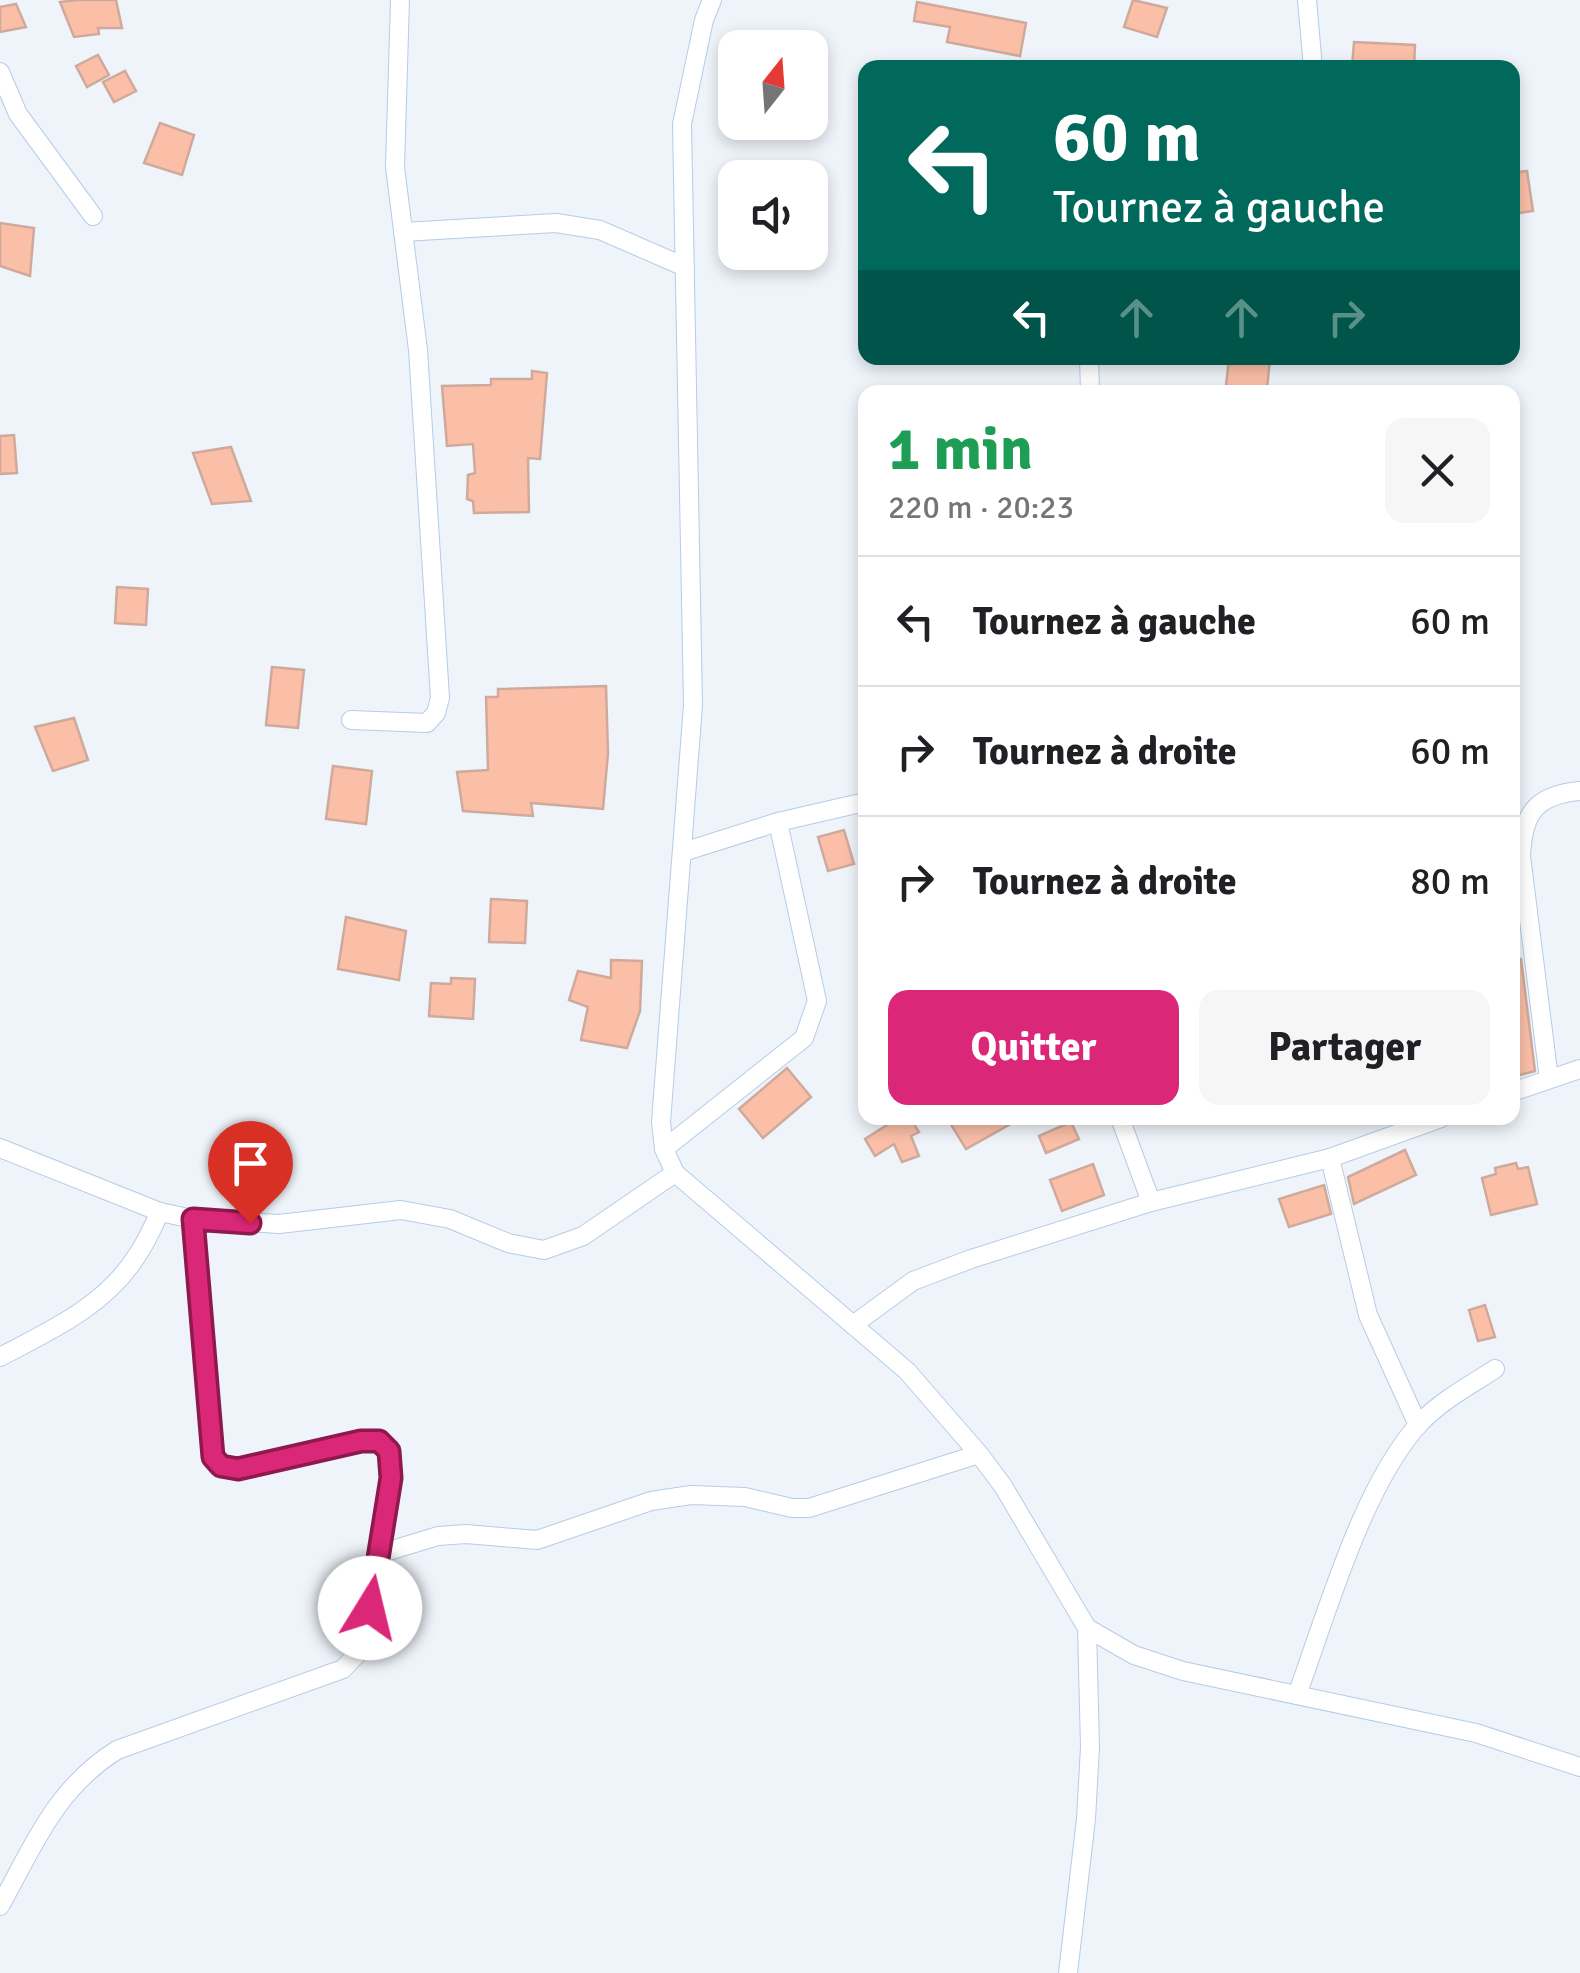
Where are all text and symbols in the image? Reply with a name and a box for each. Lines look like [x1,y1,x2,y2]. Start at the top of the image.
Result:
north arrow [718,30,828,140]
map controls [718,30,828,270]
text: 60 m [1053,94,1201,180]
icon: left [888,100,1018,230]
button: sound [718,160,828,270]
text: Tournez à gauche [1053,180,1385,235]
icon: left [1004,290,1059,345]
icon: ahead [1109,290,1164,345]
icon: ahead [1214,290,1269,345]
icon: right [1319,290,1374,345]
text: 1 min [888,413,1033,487]
button: close [1385,418,1490,523]
text: 220 m · 20:23 [888,488,1074,527]
icon: left [888,594,943,649]
text: Tournez à gauche [973,598,1256,645]
text: 60 m [1410,598,1490,645]
icon: right [888,724,943,779]
text: Tournez à droite [973,728,1237,775]
text: 60 m [1410,728,1490,775]
icon: right [888,854,943,909]
text: Tournez à droite [973,858,1237,905]
text: 80 m [1410,858,1490,905]
button: Quitter [888,990,1179,1105]
button: Partager [1199,990,1490,1105]
pin [208,1121,293,1224]
icon: arrive [223,1136,278,1191]
position arrow [318,1556,422,1660]

